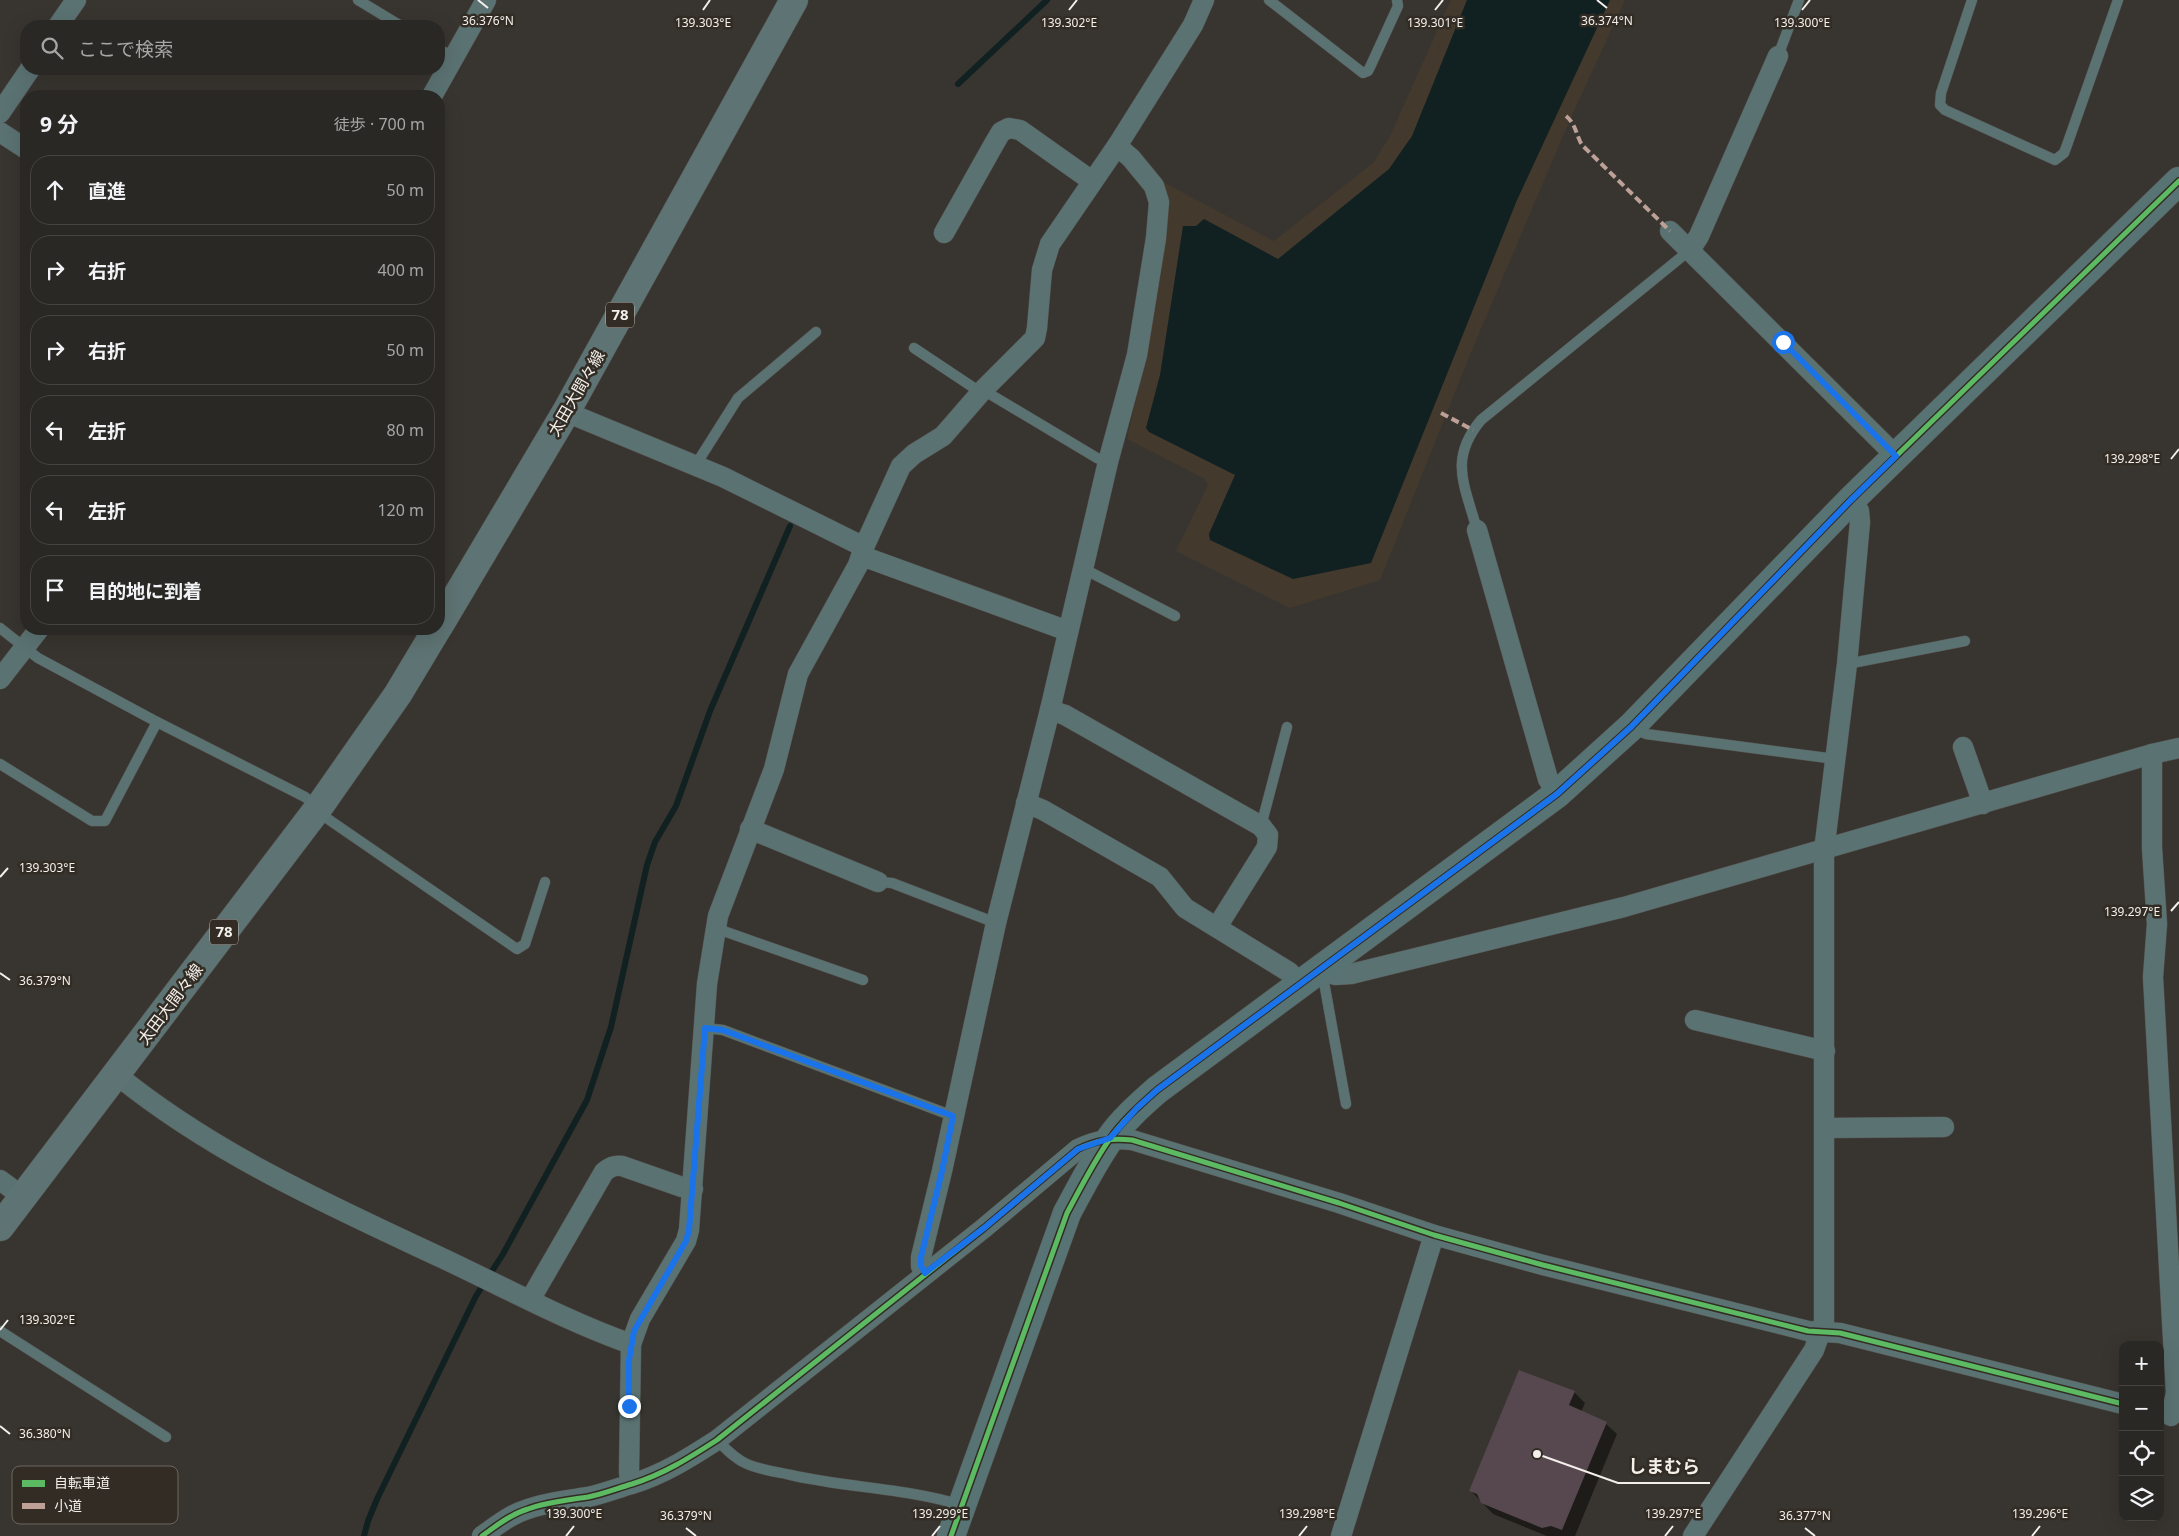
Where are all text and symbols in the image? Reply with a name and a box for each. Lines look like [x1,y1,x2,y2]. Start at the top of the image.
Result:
text: 36.376°N [462,12,514,29]
text: 36.374°N [1581,12,1633,29]
text: 139.303°E [675,14,731,31]
text: 139.302°E [1041,14,1097,31]
text: 139.301°E [1407,14,1463,31]
text: 139.300°E [1774,14,1830,31]
search box [20,20,445,75]
icon: search [38,34,66,62]
text: ここで検索 [78,36,173,62]
text: 9 分 [40,110,78,138]
text: 徒歩 · 700 m [334,113,425,135]
icon: ahead [41,176,69,204]
text: 直進 [88,178,126,204]
text: 50 m [387,179,424,201]
icon: right [41,256,69,284]
text: 右折 [88,258,126,284]
text: 400 m [377,259,424,281]
road number: 78 [606,302,634,328]
route start [1772,331,1795,354]
icon: right [41,336,69,364]
text: 右折 [88,338,126,364]
text: 50 m [387,339,424,361]
street label: 太田大間々線 [542,346,610,440]
icon: left [41,416,69,444]
text: 左折 [88,418,126,444]
text: 80 m [387,419,424,441]
text: 139.298°E [2104,450,2160,467]
icon: left [41,496,69,524]
text: 左折 [88,498,126,524]
text: 120 m [377,499,424,521]
icon: arrive [41,576,69,604]
text: 目的地に到着 [88,578,202,604]
text: 139.303°E [19,859,75,876]
text: 139.297°E [2104,903,2160,920]
road number: 78 [210,920,238,944]
street label: 太田大間々線 [132,959,208,1049]
text: 36.379°N [19,972,71,989]
text: 139.302°E [19,1311,75,1328]
map controls [2119,1341,2164,1521]
button: + [2119,1341,2164,1386]
button: − [2119,1386,2164,1431]
route end [618,1395,641,1418]
text: 36.380°N [19,1425,71,1442]
button: locate [2119,1431,2164,1476]
callout: しまむら [1618,1450,1710,1483]
text: しまむら [1628,1454,1700,1478]
legend [12,1466,178,1524]
text: 自転車道 [54,1473,110,1492]
button: layers [2119,1476,2164,1521]
text: 小道 [54,1496,82,1515]
text: 139.300°E [546,1505,602,1522]
text: 139.299°E [912,1505,968,1522]
text: 139.298°E [1279,1505,1335,1522]
text: 139.297°E [1645,1505,1701,1522]
text: 139.296°E [2012,1505,2068,1522]
text: 36.379°N [660,1507,712,1524]
text: 36.377°N [1779,1507,1831,1524]

